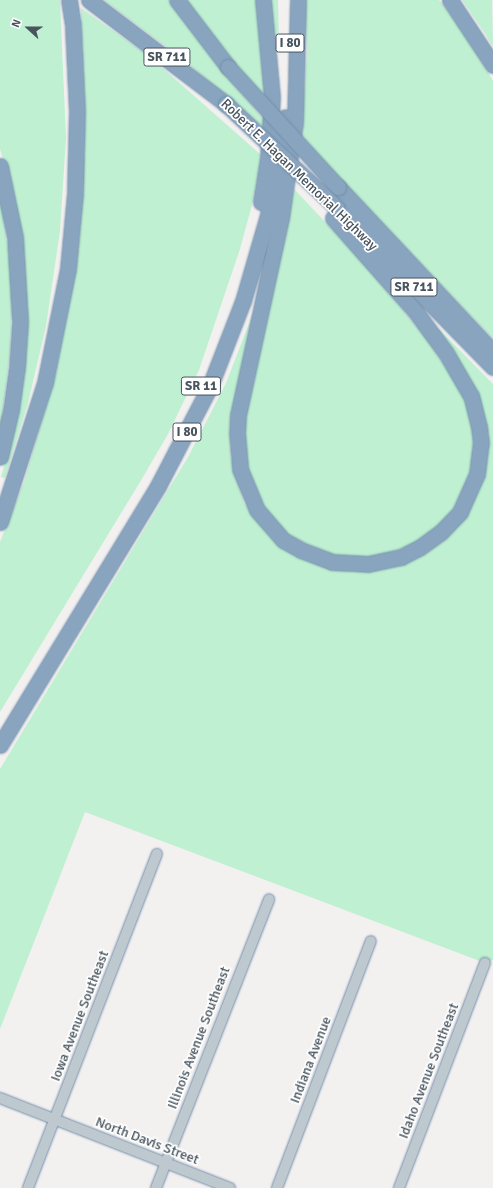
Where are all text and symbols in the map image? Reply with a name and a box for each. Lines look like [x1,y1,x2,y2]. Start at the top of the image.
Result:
north arrow [8,8,48,48]
text: N [9,18,24,29]
road number: I 80 [275,32,305,54]
road number: SR 711 [143,46,191,68]
street label: Robert E. Hagan Memorial Highway [217,96,381,254]
road number: SR 711 [390,276,438,298]
road number: SR 11 [180,375,222,397]
road number: I 80 [172,421,202,443]
street label: Iowa Avenue Southeast [47,948,113,1084]
street label: Illinois Avenue Southeast [164,964,234,1112]
street label: Idaho Avenue Southeast [395,1001,463,1141]
street label: Indiana Avenue [287,1014,335,1106]
street label: North Davis Street [93,1114,201,1168]

